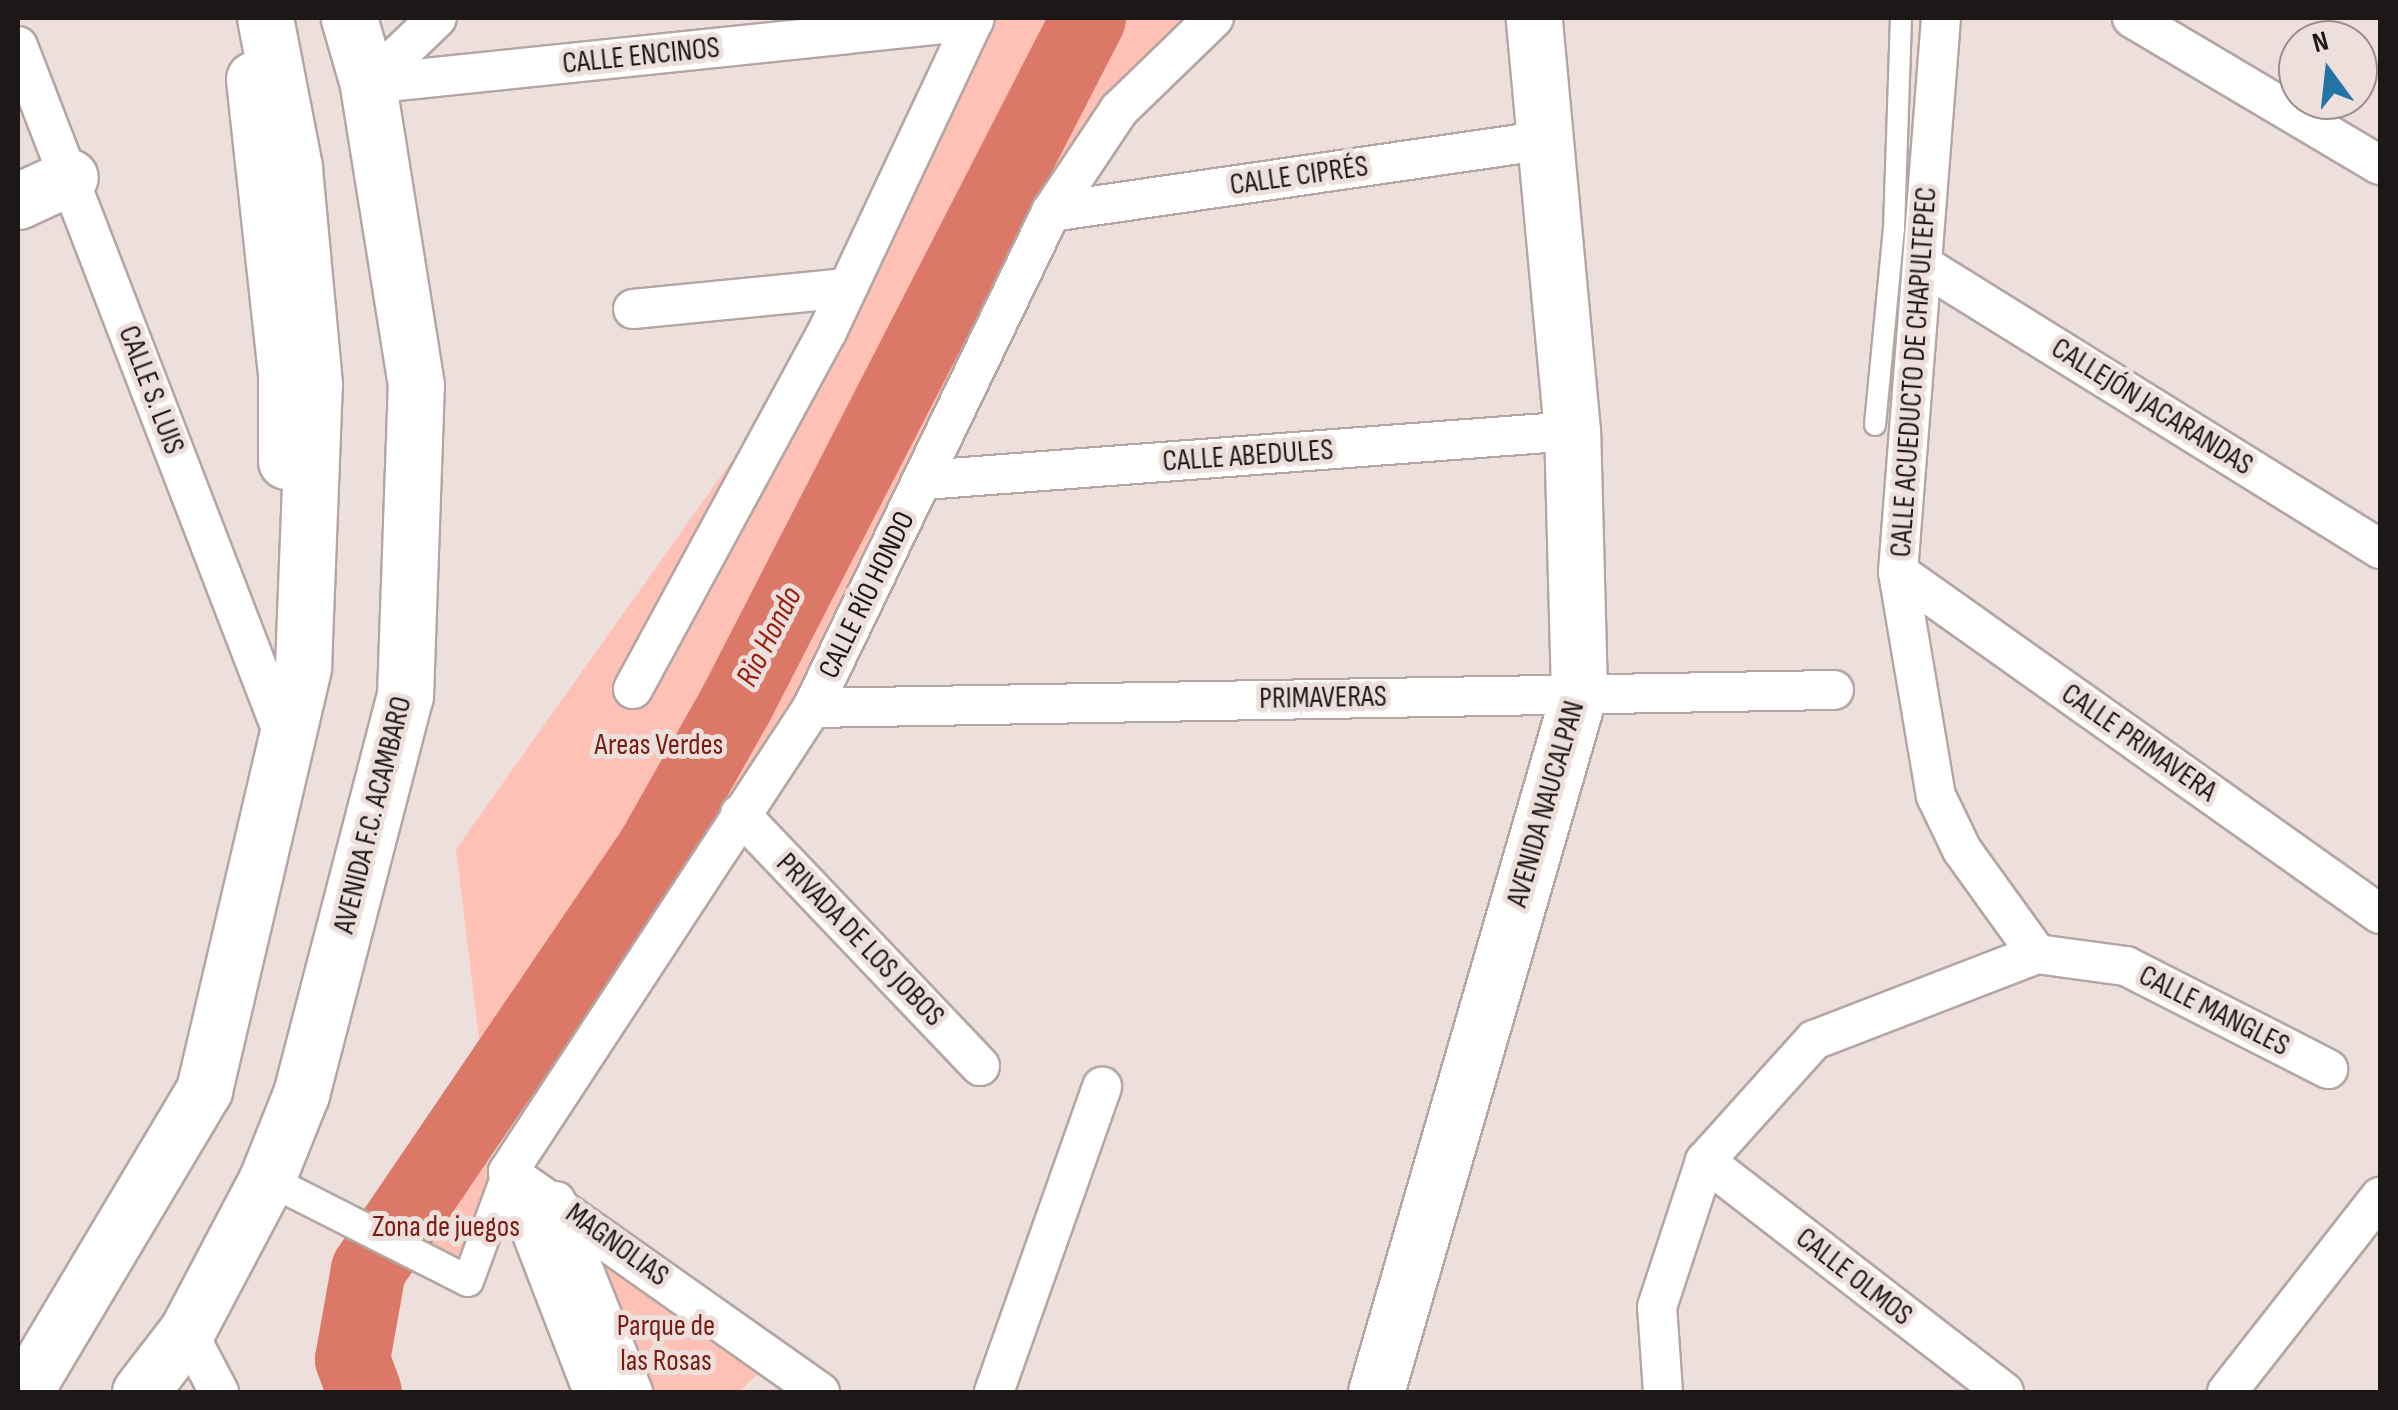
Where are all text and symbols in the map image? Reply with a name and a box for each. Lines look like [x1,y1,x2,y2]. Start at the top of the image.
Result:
north arrow [2278,20,2378,120]
text: N [2309,25,2332,60]
street label: CALLE ENCINOS [561,30,721,82]
street label: CALLE CIPRÉS [1228,148,1370,204]
street label: CALLE ACUEDUCTO DE CHAPULTEPEC [1883,186,1945,558]
street label: CALLE S. LUIS [110,321,192,459]
street label: CALLEJÓN JACARANDAS [2045,331,2259,483]
street label: CALLE ABEDULES [1161,432,1335,480]
street label: CALLE RÍO HONDO [811,506,923,684]
water label: Rio Hondo [729,581,811,693]
street label: CALLE PRIMAVERA [2054,676,2224,810]
street label: PRIMAVERAS [1259,679,1387,717]
street label: AVENIDA F.C. ACAMBARO [326,693,420,937]
street label: AVENIDA NAUCALPAN [1499,697,1593,911]
park label: Areas Verdes [595,727,723,763]
street label: PRIVADA DE LOS JOBOS [768,846,952,1034]
street label: CALLE MANGLES [2133,958,2295,1064]
street label: MAGNOLIAS [559,1196,675,1294]
park label: Zona de juegos [372,1209,520,1245]
street label: CALLE OLMOS [1789,1220,1919,1334]
park label: Parque de las Rosas [617,1308,715,1378]

